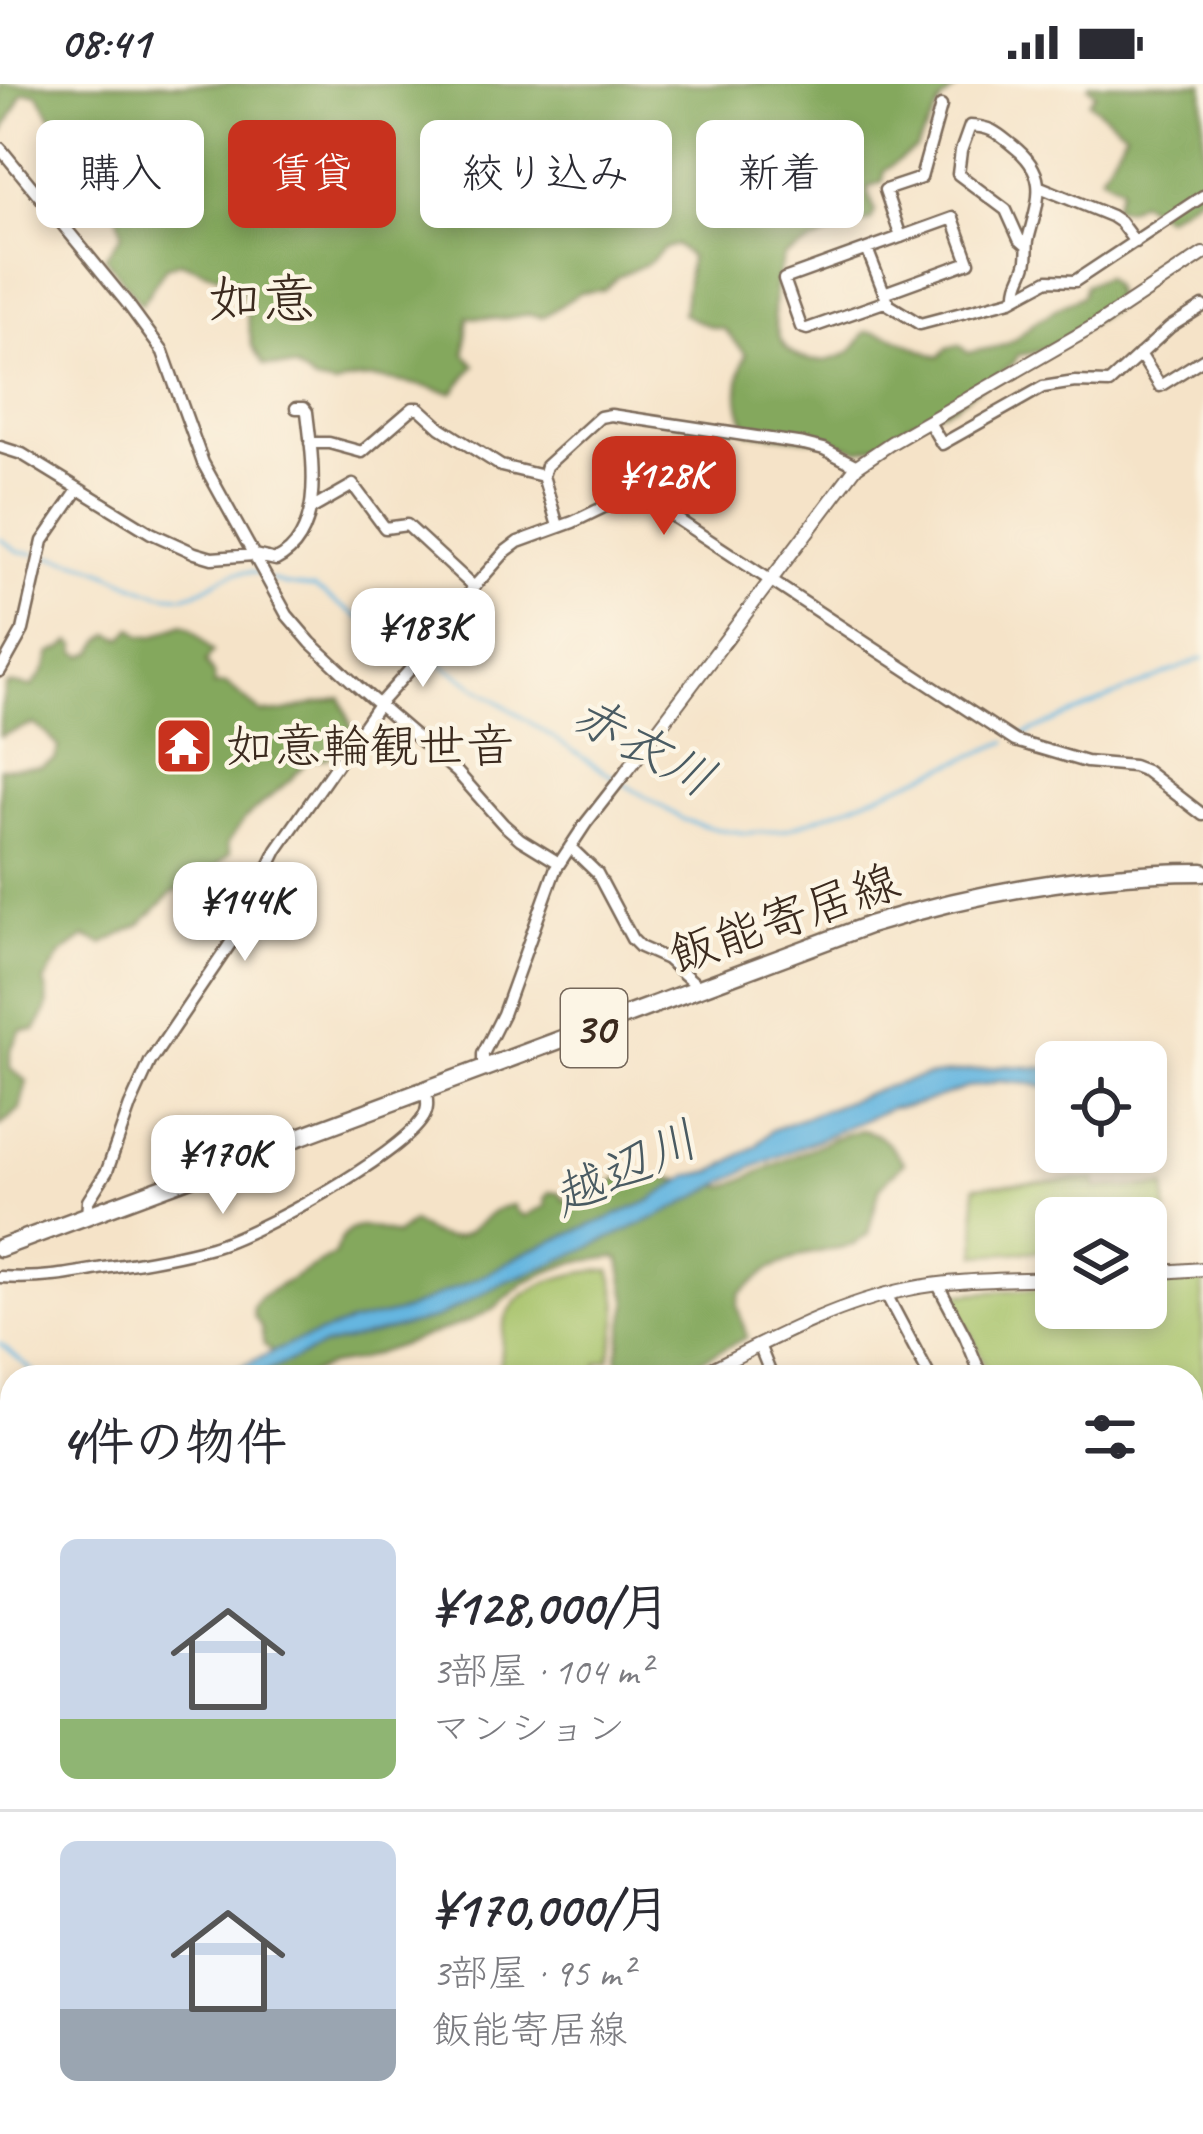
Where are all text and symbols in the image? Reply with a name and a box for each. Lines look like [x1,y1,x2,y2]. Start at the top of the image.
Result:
text: 08:41 [60,14,150,71]
chip: 購入 [36,120,204,228]
chip: 賃貸 [228,120,396,228]
chip: 絞り込み [420,120,672,228]
chip: 新着 [696,120,864,228]
district label: 如意 [208,265,316,333]
pin: ¥128K [580,436,748,538]
text: ¥128K [619,450,709,499]
pin: ¥183K [339,588,507,690]
text: ¥183K [378,602,468,651]
water label: 赤衣川 [562,681,726,811]
temple icon: 如意輪観世音 [153,715,215,777]
place label: 如意輪観世音 [226,716,514,776]
street label: 飯能寄居線 [661,851,907,985]
pin: ¥144K [161,862,329,964]
text: ¥144K [200,876,290,925]
road number: 30 [561,989,627,1067]
map controls [1035,1041,1167,1329]
button: locate [1035,1041,1167,1173]
water label: 越辺川 [541,1107,708,1230]
pin: ¥170K [139,1115,307,1217]
text: ¥170K [178,1129,268,1178]
button: layers [1035,1197,1167,1329]
icon: filters [1077,1404,1143,1470]
text: 4件の物件 [60,1410,287,1474]
text: ¥128,000/月 [432,1575,671,1639]
icon: home [156,1587,300,1731]
text: 3部屋 · 104 m² [432,1647,650,1696]
text: マンション [432,1704,625,1753]
text: ¥170,000/月 [432,1877,670,1941]
icon: home [156,1889,300,2033]
text: 3部屋 · 95 m² [432,1949,633,1998]
text: 飯能寄居線 [432,2006,627,2055]

